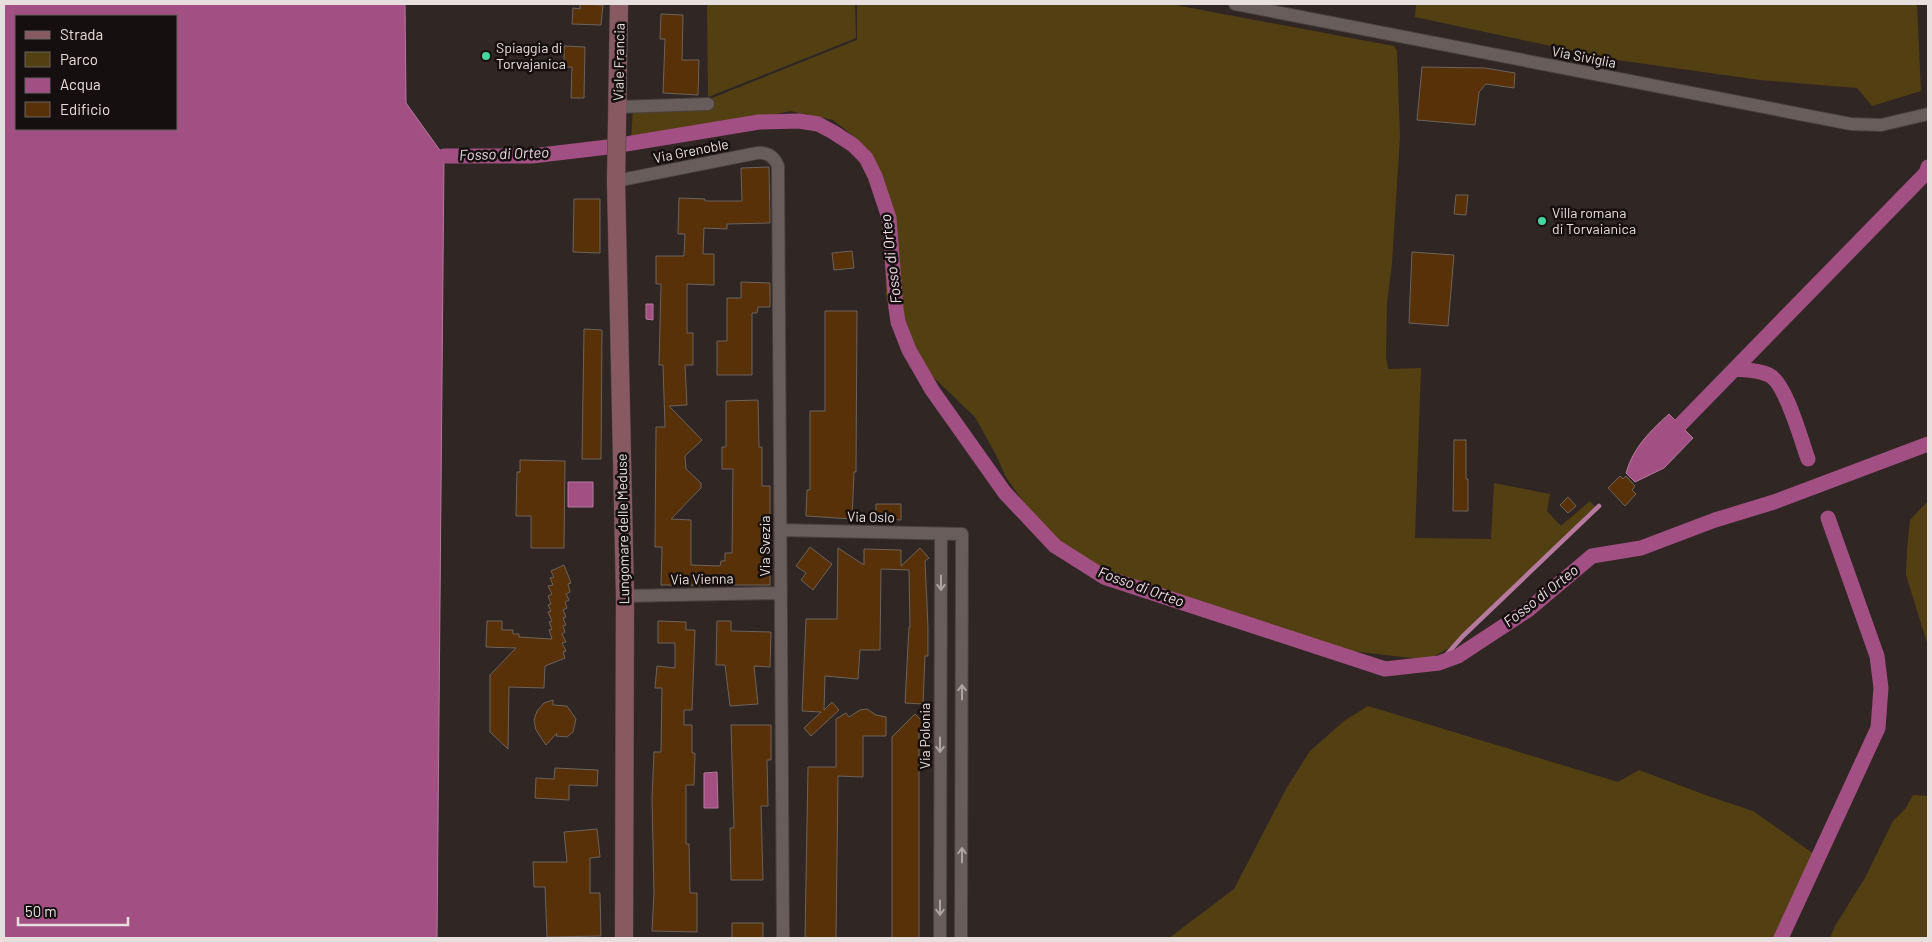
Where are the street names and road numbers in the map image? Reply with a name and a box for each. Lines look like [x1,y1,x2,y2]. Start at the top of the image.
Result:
street label: Viale Francia [609,23,628,101]
street label: Via Siviglia [1550,42,1618,71]
street label: Via Grenoble [652,135,730,166]
street label: Lungomare delle Meduse [613,453,632,605]
street label: Via Oslo [847,508,895,525]
street label: Via Svezia [756,516,773,576]
street label: Via Vienna [670,569,734,588]
street label: Via Polonia [916,703,933,769]

